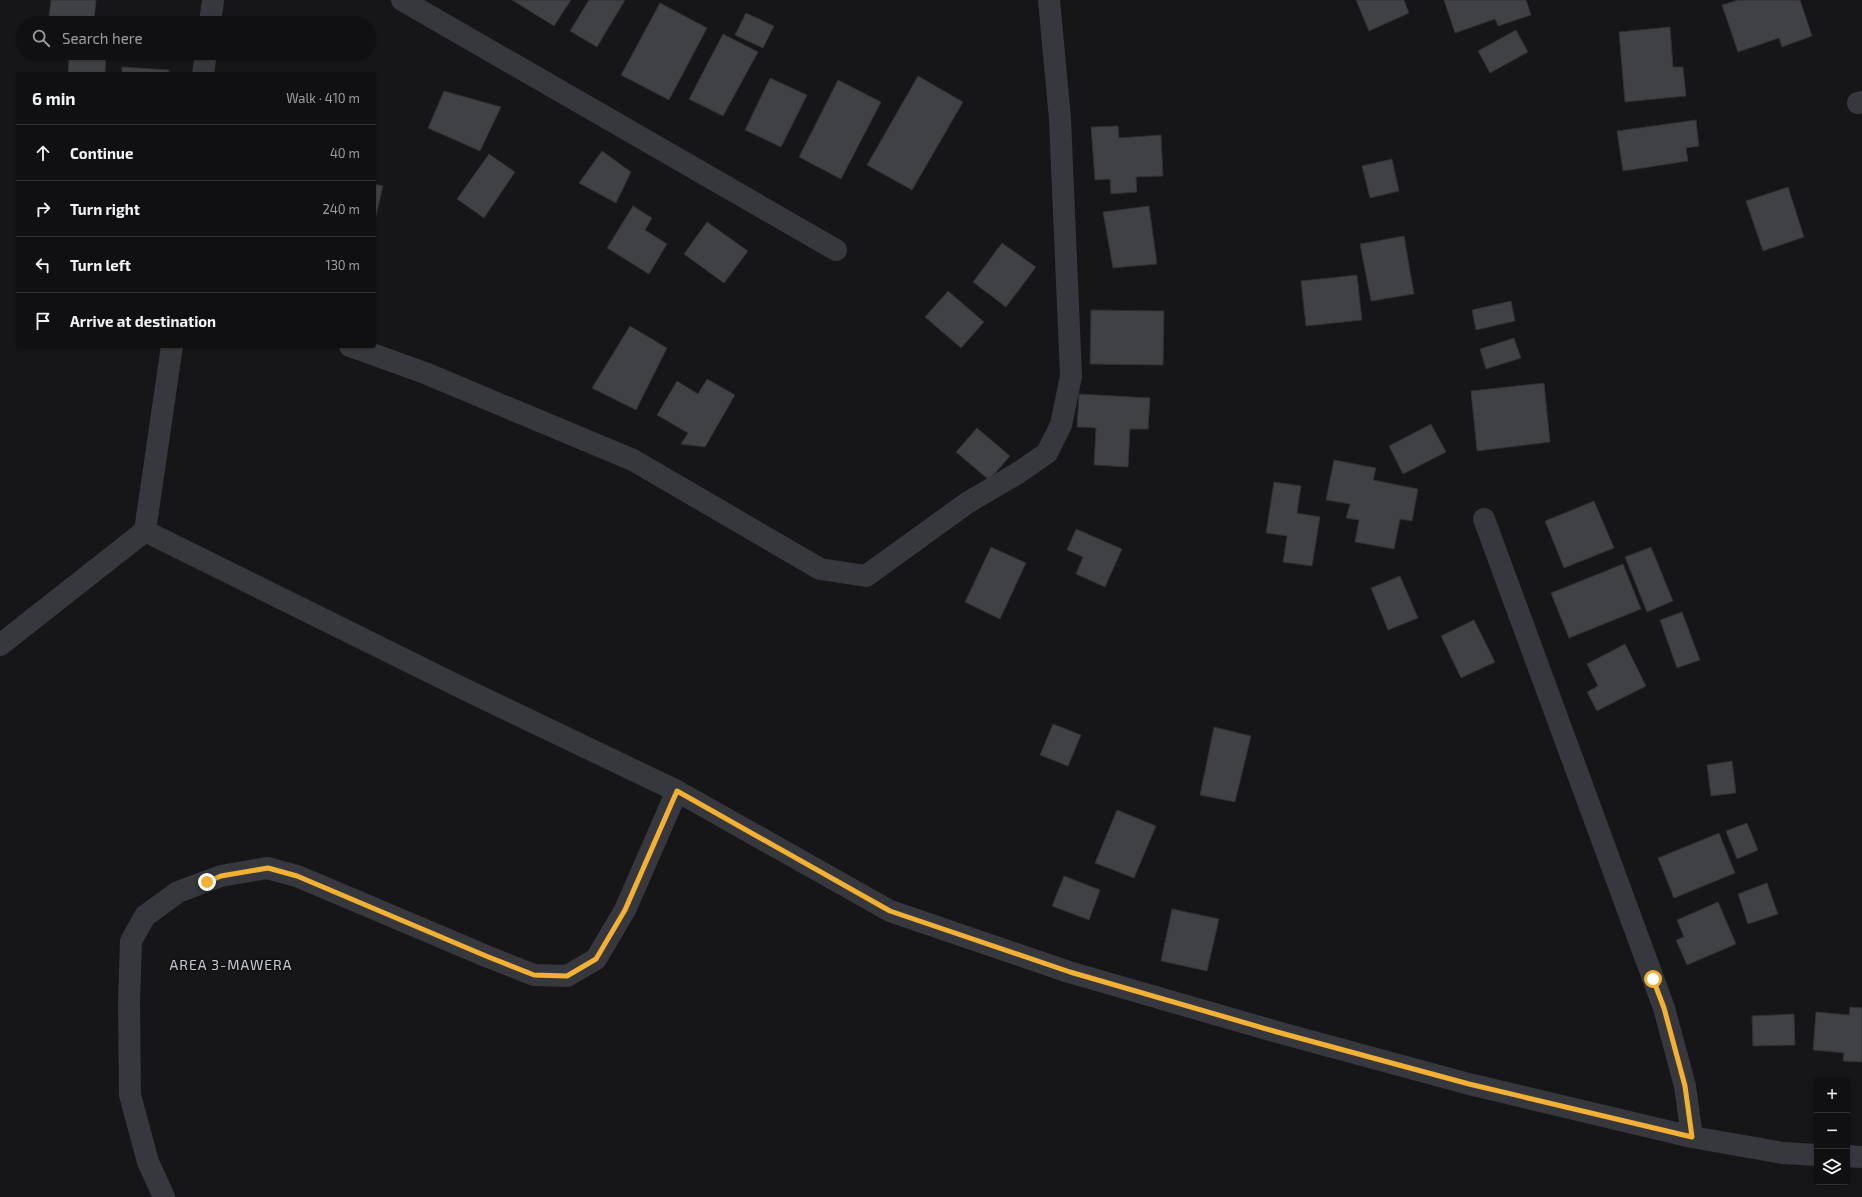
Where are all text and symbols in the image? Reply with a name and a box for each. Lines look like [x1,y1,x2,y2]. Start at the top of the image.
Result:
search box [16,16,376,60]
icon: search [30,27,52,49]
text: Search here [62,29,143,47]
text: 6 min [32,88,76,108]
text: Walk · 410 m [286,90,360,106]
icon: ahead [32,142,54,164]
text: Continue [70,144,133,162]
text: 40 m [330,145,360,161]
icon: right [32,198,54,220]
text: Turn right [70,200,140,218]
text: 240 m [323,201,360,217]
icon: left [32,254,54,276]
text: Turn left [70,256,131,274]
text: 130 m [325,257,360,273]
icon: arrive [32,310,54,332]
text: Arrive at destination [70,312,216,330]
route end [198,873,216,891]
district label: AREA 3-MAWERA [170,956,292,973]
route start [1644,970,1662,988]
map controls [1814,1077,1850,1185]
button: + [1814,1077,1850,1113]
button: − [1814,1113,1850,1149]
button: layers [1814,1149,1850,1185]

